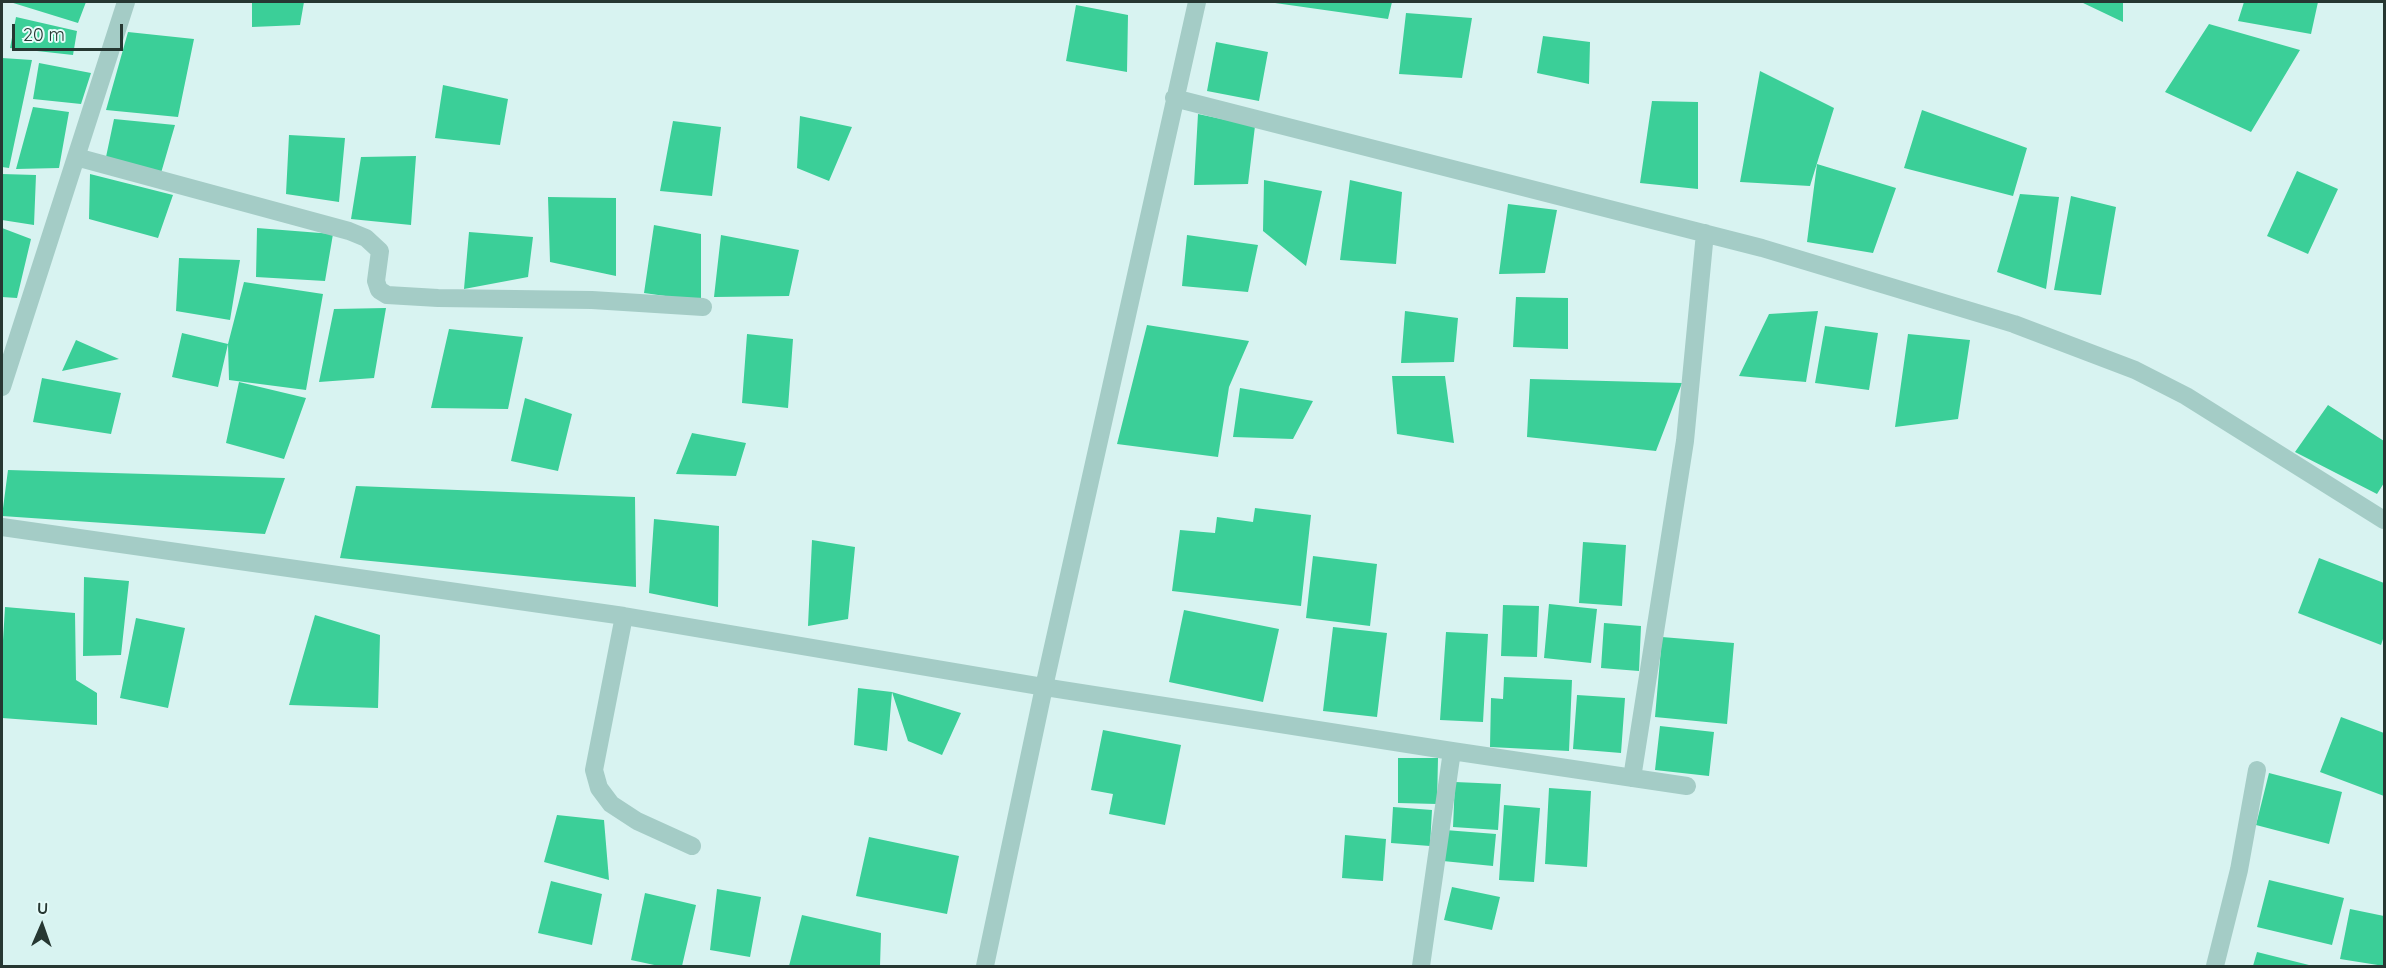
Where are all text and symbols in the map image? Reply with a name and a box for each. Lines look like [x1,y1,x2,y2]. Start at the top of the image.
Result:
scale bar [15,12,126,50]
text: 20 m [23,23,65,46]
north arrow [12,896,72,956]
text: U [37,898,49,918]

